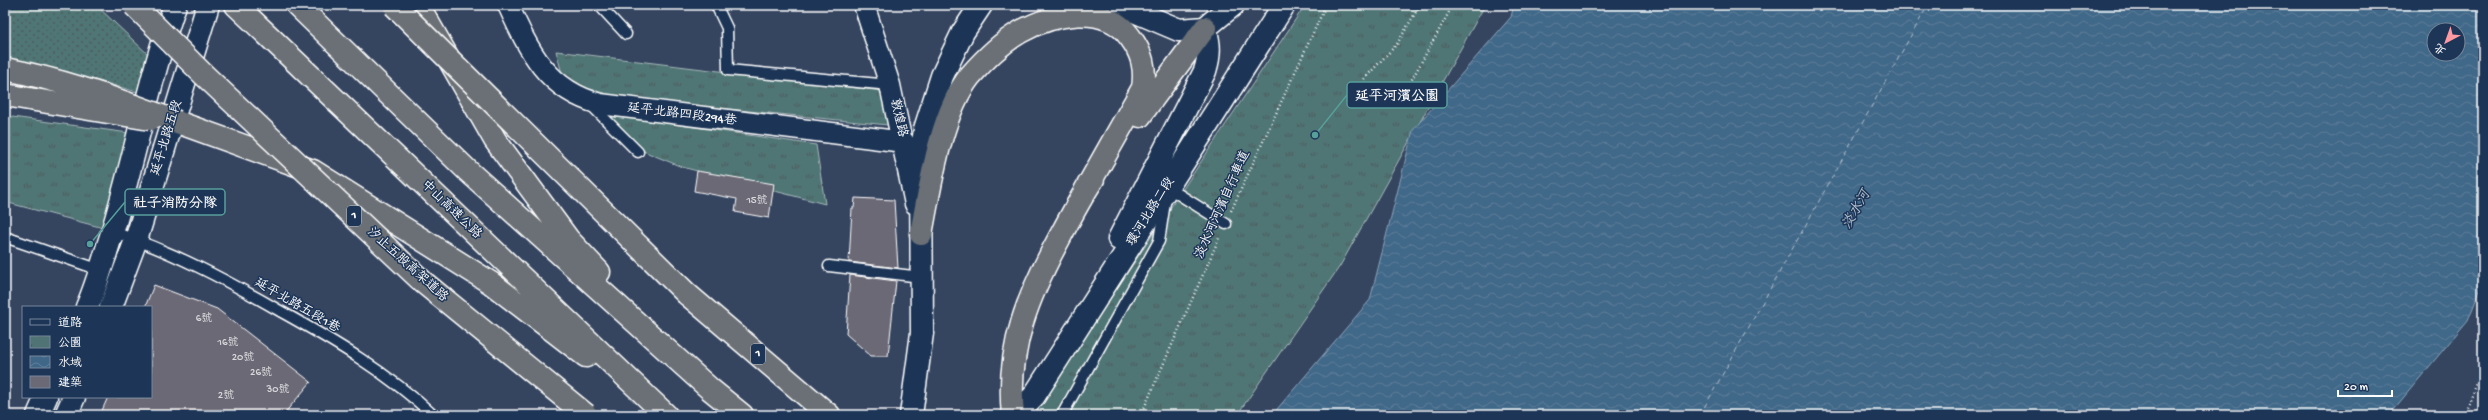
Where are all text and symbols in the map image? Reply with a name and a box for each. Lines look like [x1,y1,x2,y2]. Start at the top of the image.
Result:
north arrow [2426,22,2466,62]
text: 北 [2433,40,2449,56]
callout: 延平河濱公園 [1347,82,1447,108]
text: 延平河濱公園 [1355,88,1439,106]
street label: 敦煌路 [886,97,912,139]
street label: 延平北路五段 [147,98,186,177]
street label: 延平北路四段294巷 [626,100,738,129]
street label: 淡水河河濱自行車道 [1191,148,1254,262]
street label: 環河北路二段 [1123,174,1178,249]
street label: 中山高速公路 [418,177,485,242]
water label: 淡水河 [1838,185,1876,232]
callout: 社子消防分隊 [125,189,225,215]
house number: 15號 [745,194,768,207]
text: 社子消防分隊 [133,195,217,213]
road number: 1 [347,206,361,226]
street label: 汐止五股高架道路 [363,224,451,305]
street label: 延平北路五段1巷 [252,275,343,337]
legend [22,306,152,398]
house number: 6號 [196,312,212,325]
text: 道路 [58,316,82,331]
text: 公園 [58,336,82,351]
house number: 16號 [216,336,239,349]
road number: 1 [751,344,765,364]
house number: 20號 [232,351,254,364]
text: 水域 [58,356,82,371]
house number: 26號 [250,366,272,379]
scale bar [2338,372,2392,398]
text: 建築 [58,376,82,391]
text: 20 m [2344,381,2369,395]
house number: 30號 [266,383,289,396]
house number: 2號 [218,389,234,402]

